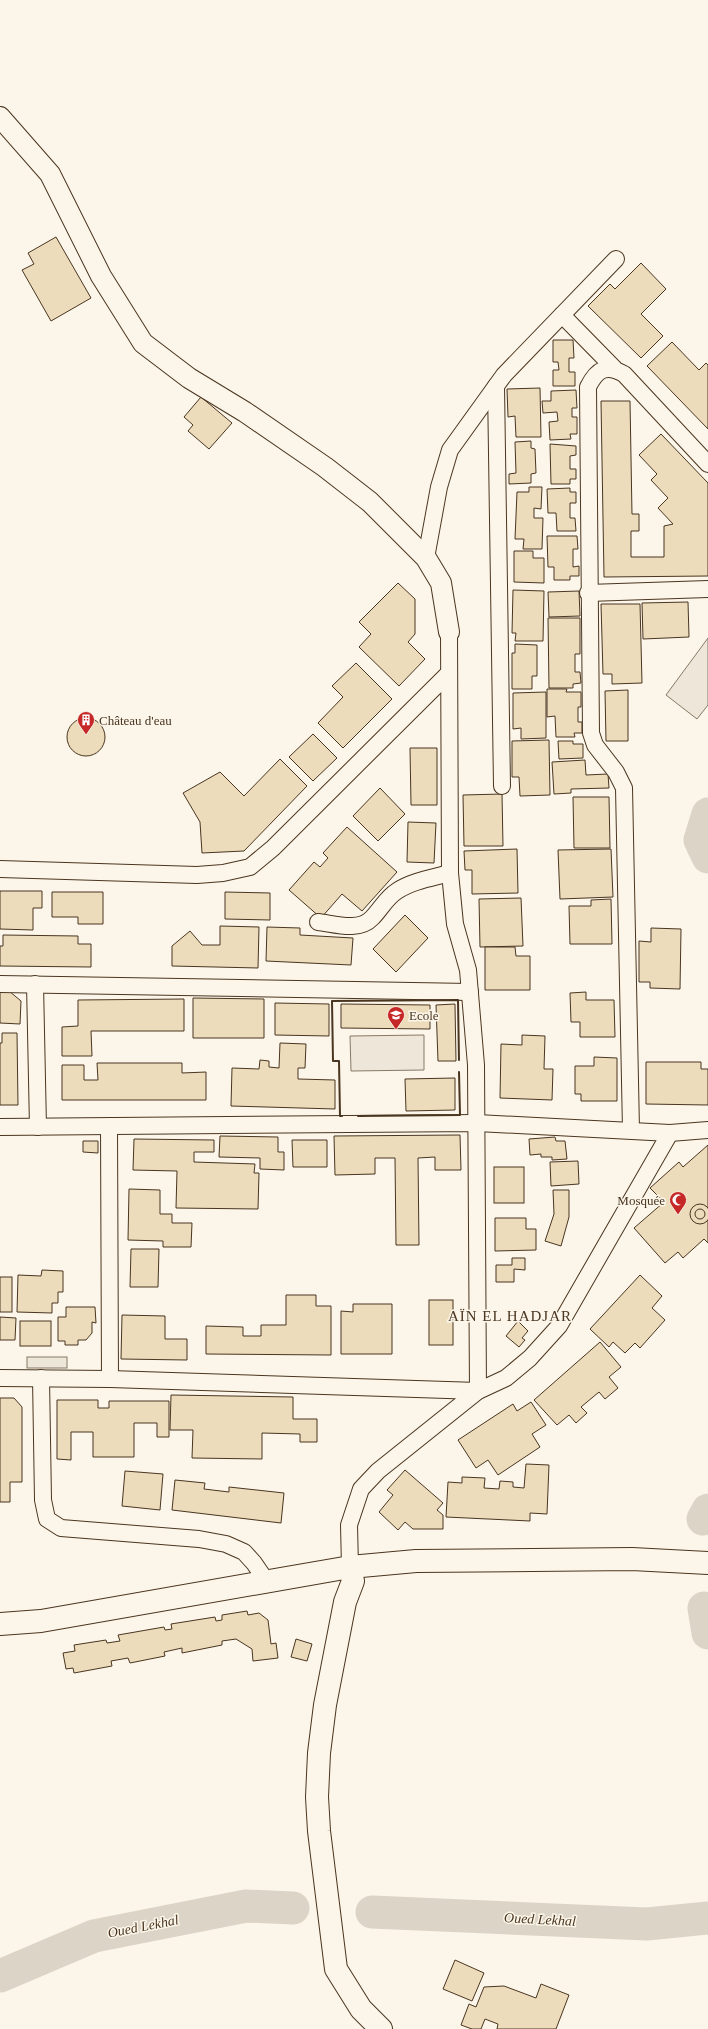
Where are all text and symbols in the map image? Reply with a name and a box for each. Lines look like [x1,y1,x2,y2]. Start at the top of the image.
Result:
building icon: Château d'eau [76,710,96,735]
place label: Château d'eau [99,713,172,728]
school or university icon: Ecole [386,1005,406,1030]
place label: Ecole [409,1008,439,1023]
mosque icon: Mosquée [668,1190,688,1215]
place label: Mosquée [617,1193,665,1208]
district label: AÏN EL HADJAR [448,1308,572,1324]
water label: Oued Lekhal [504,1910,576,1929]
water label: Oued Lekhal [106,1912,180,1941]

